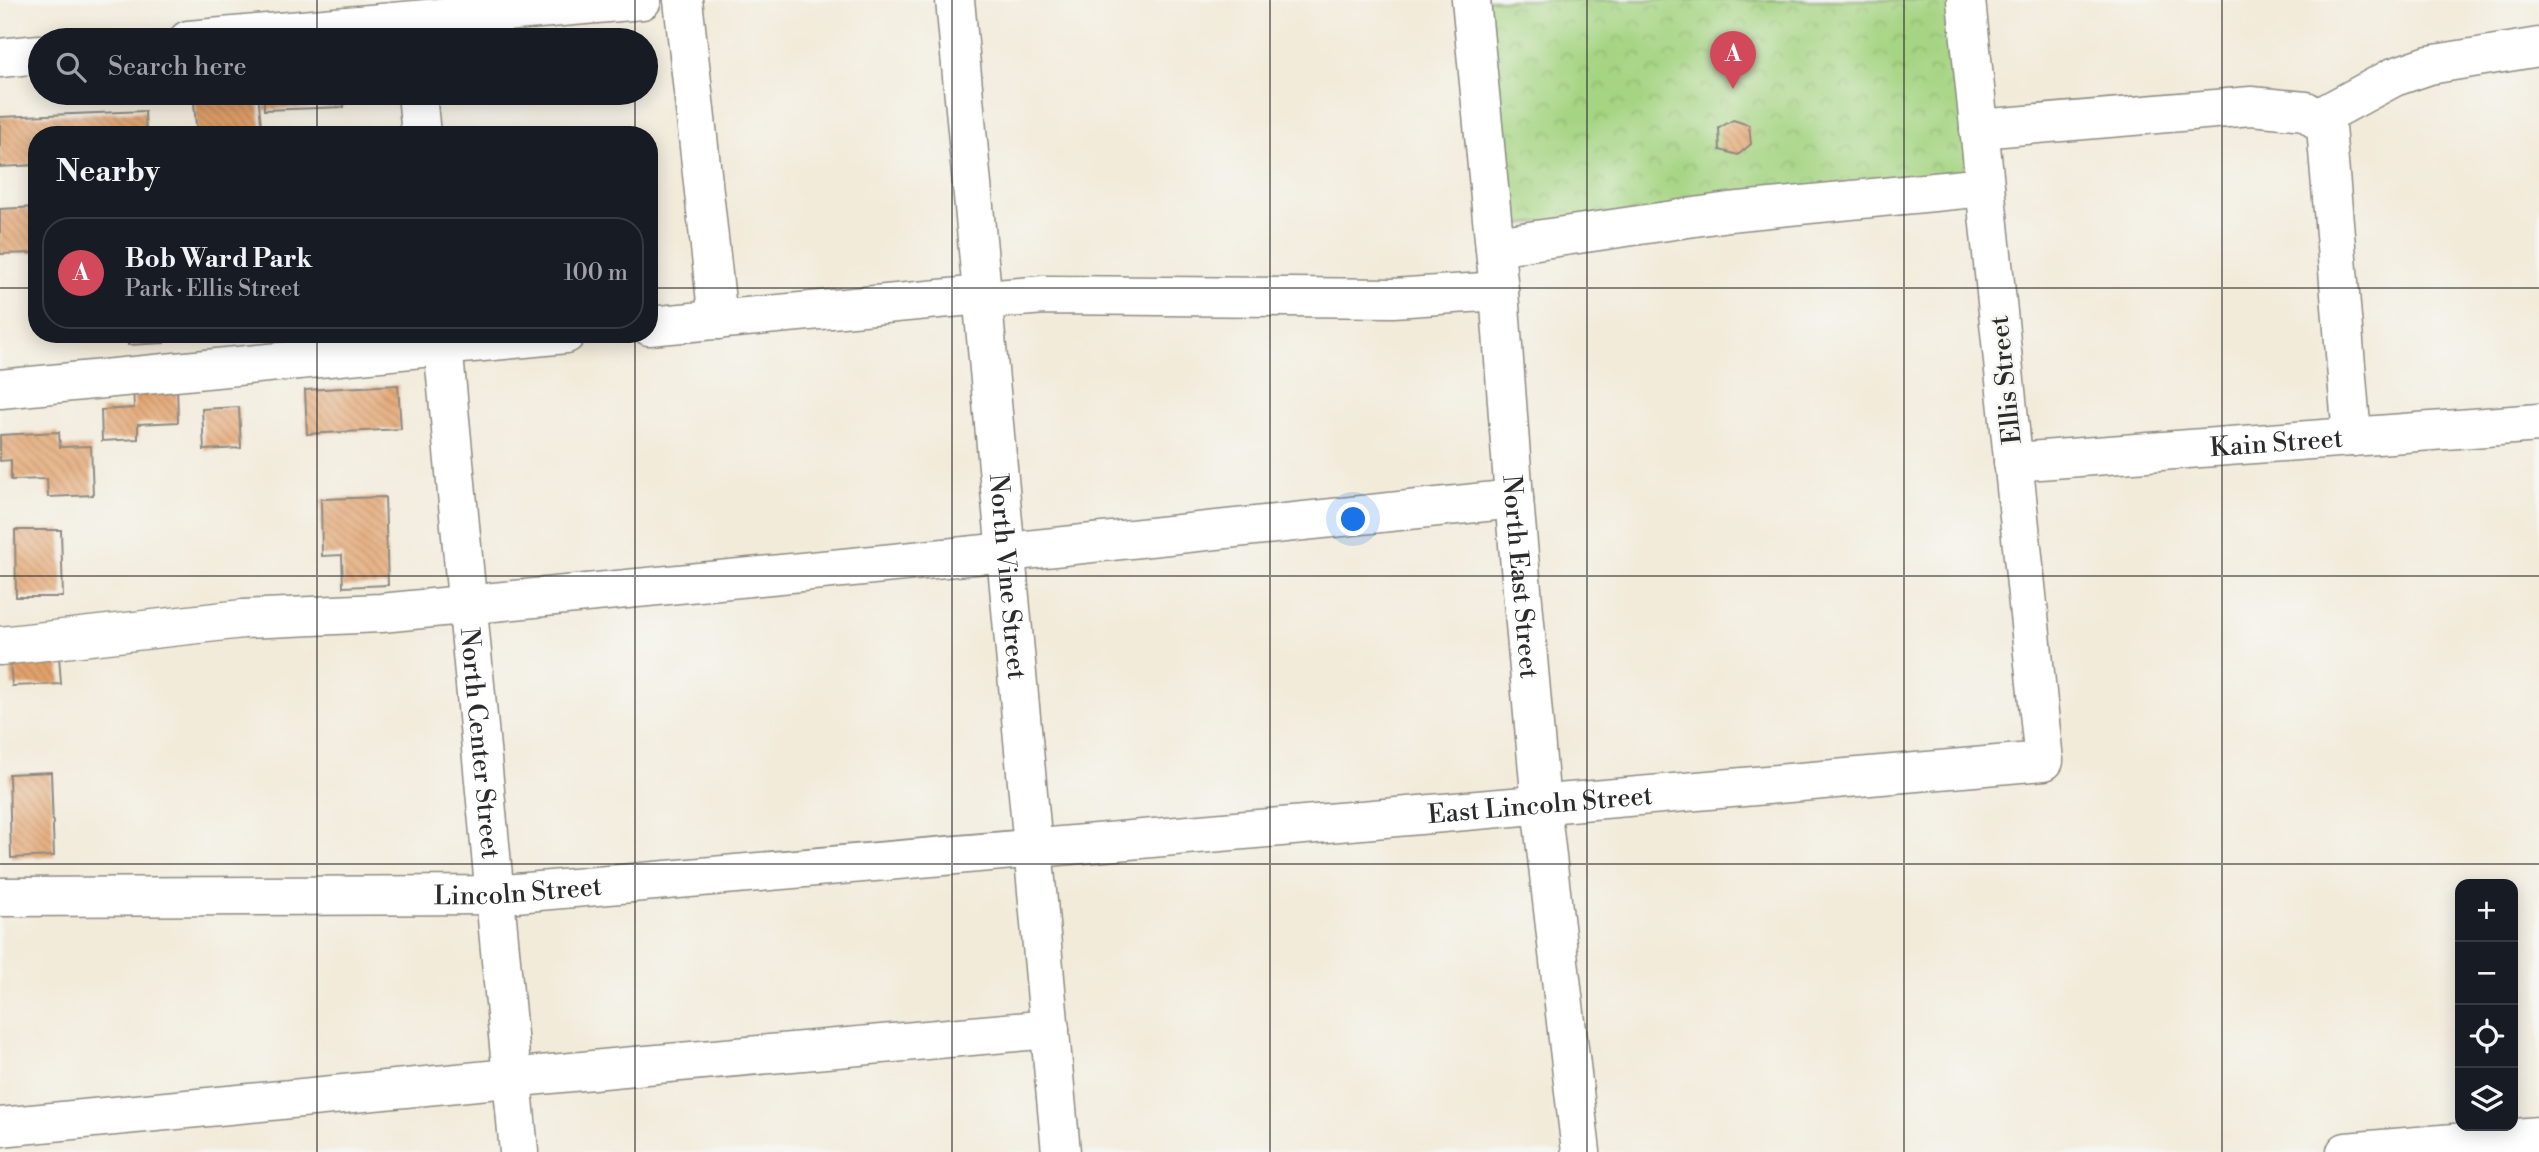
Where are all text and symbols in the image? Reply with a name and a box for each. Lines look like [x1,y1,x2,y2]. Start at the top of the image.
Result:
search box [28,28,658,105]
pin: A [1710,31,1756,89]
icon: search [52,48,90,86]
text: Search here [108,51,247,83]
text: Nearby [56,153,160,191]
text: Bob Ward Park [125,243,312,275]
text: A [73,259,89,287]
text: 100 m [563,259,628,287]
text: Park · Ellis Street [125,275,301,303]
street label: Ellis Street [1983,314,2029,446]
street label: Kain Street [2209,423,2344,464]
street label: North Vine Street [982,472,1032,681]
street label: North East Street [1495,474,1545,680]
your location [1336,502,1370,536]
street label: North Center Street [453,626,506,860]
street label: East Lincoln Street [1426,780,1654,831]
street label: Lincoln Street [434,871,603,912]
map controls [2455,879,2518,1131]
button: + [2455,879,2518,942]
button: − [2455,942,2518,1005]
button: locate [2455,1005,2518,1068]
button: layers [2455,1068,2518,1131]

